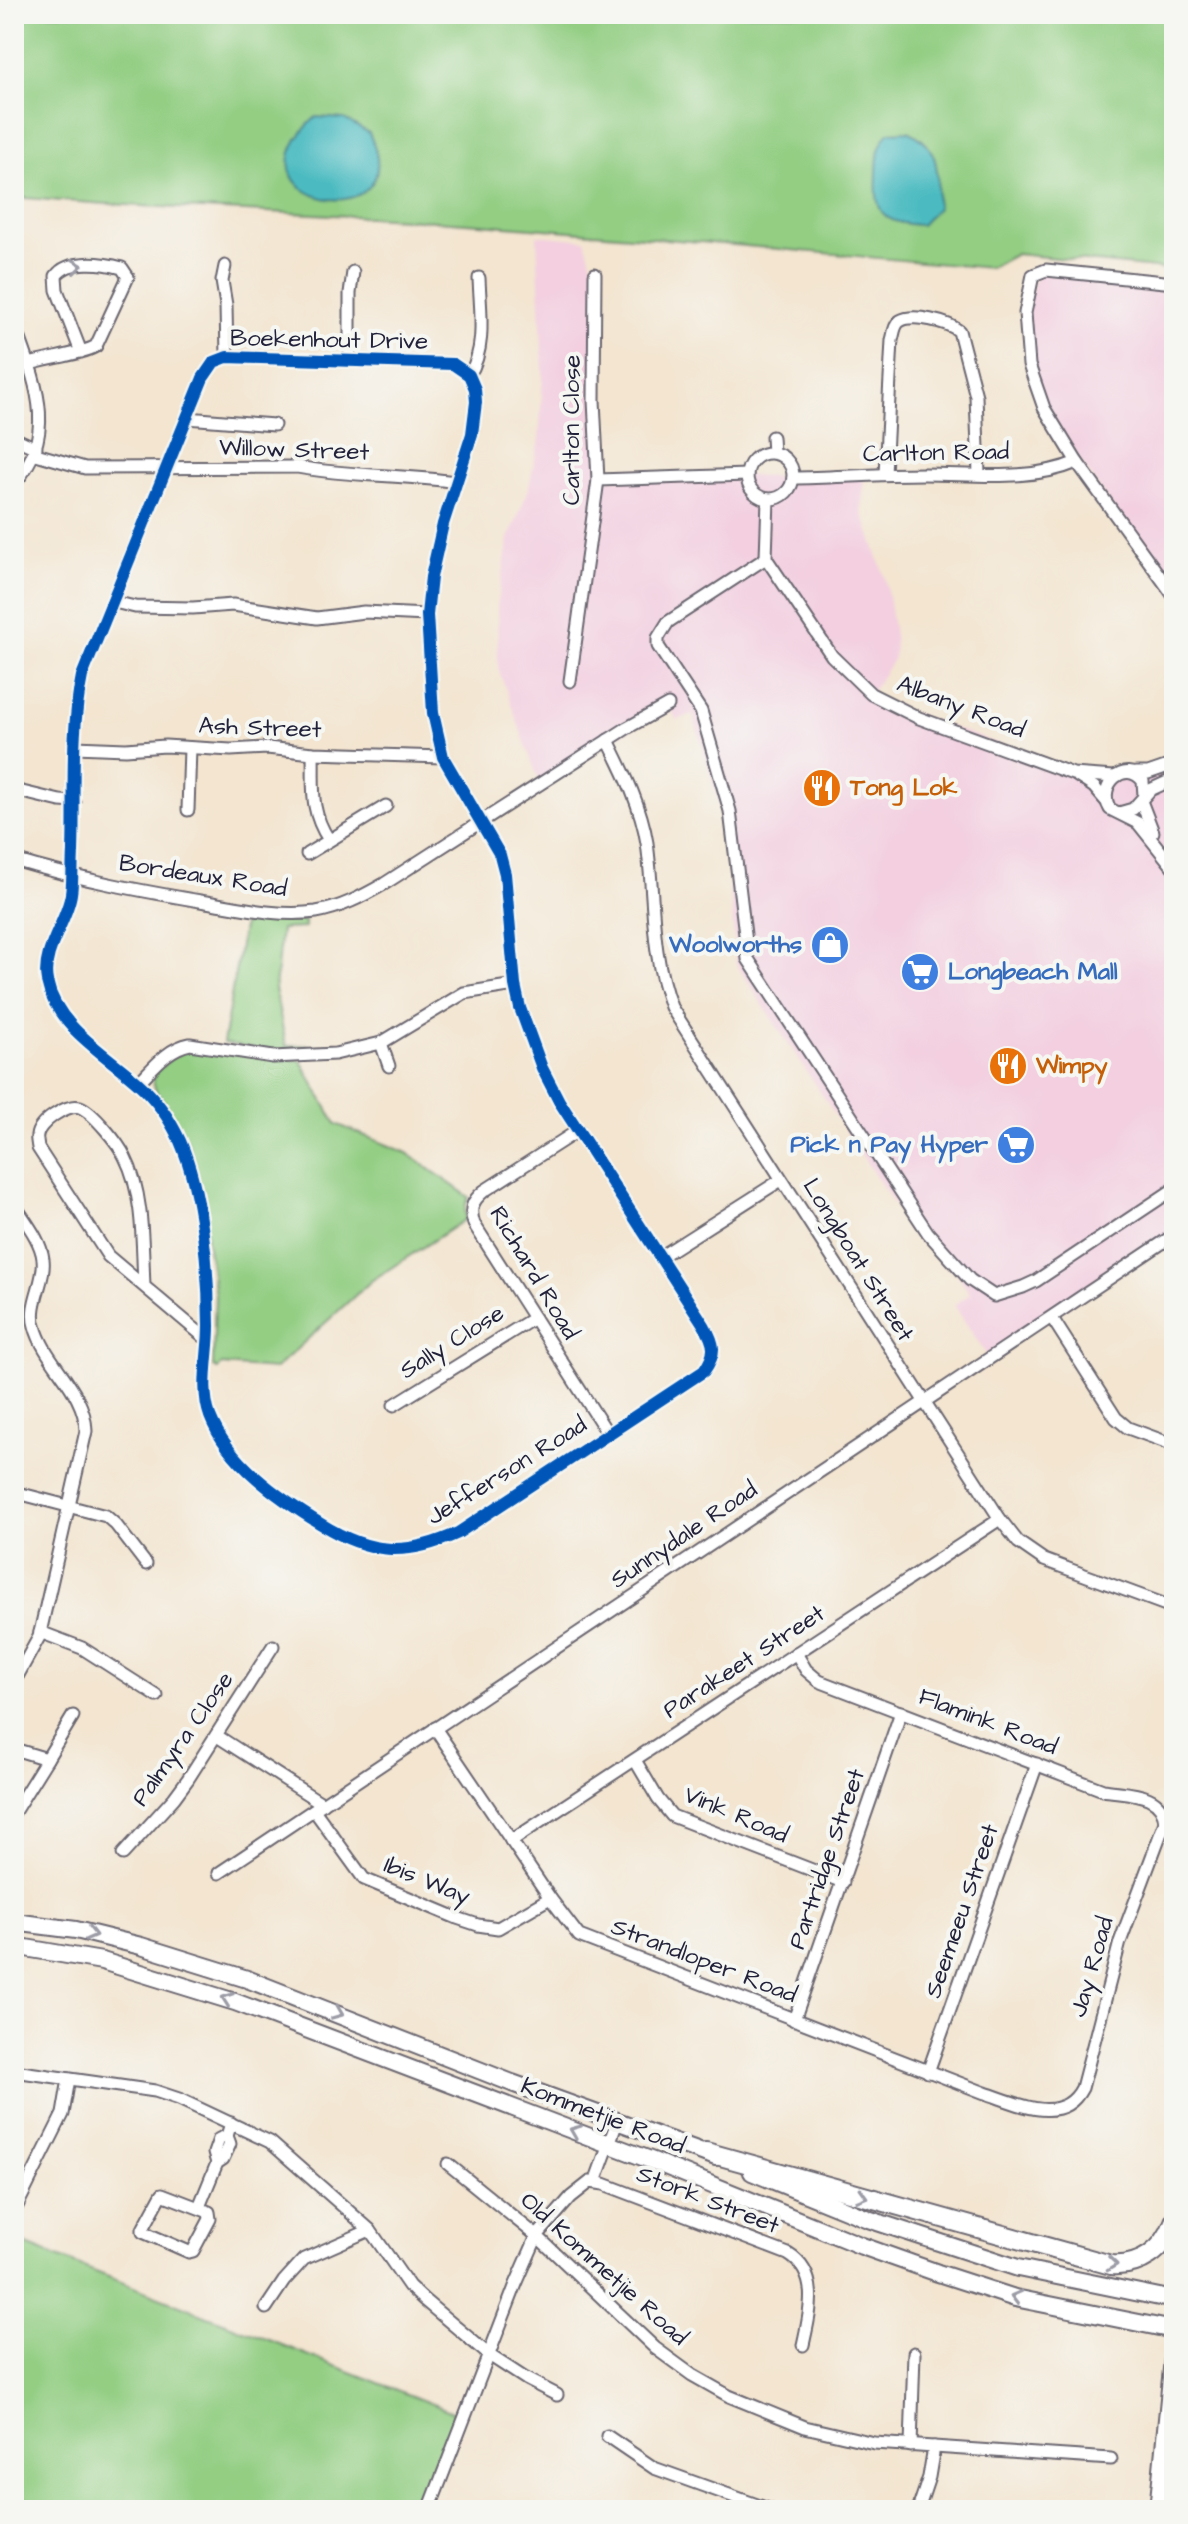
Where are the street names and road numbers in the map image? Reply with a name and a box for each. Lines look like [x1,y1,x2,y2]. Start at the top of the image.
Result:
street label: Boekenhout Drive [230,321,428,359]
street label: Carlton Close [555,355,589,505]
street label: Willow Street [218,430,370,470]
street label: Carlton Road [863,435,1009,471]
street label: Albany Road [892,667,1030,748]
street label: Ash Street [198,709,322,747]
street label: Bordeaux Road [117,846,289,906]
street label: Longboat Street [793,1172,922,1349]
street label: Richard Road [481,1200,587,1346]
street label: Sally Close [393,1297,511,1388]
street label: Jefferson Road [421,1408,593,1534]
street label: Sunnydale Road [604,1473,765,1598]
street label: Parakeet Street [656,1597,832,1727]
street label: Palmyra Close [124,1665,243,1814]
street label: Flamink Road [914,1680,1062,1764]
street label: Partridge Street [780,1764,875,1954]
street label: Vink Road [679,1778,793,1852]
street label: Seemeeu Street [916,1819,1008,2003]
street label: Ibis Way [378,1848,475,1915]
street label: Strandloper Road [606,1910,802,2012]
street label: Jay Road [1061,1913,1123,2021]
street label: Kommetjie Road [516,2069,690,2163]
street label: Stork Street [632,2157,785,2243]
street label: Old Kommetjie Road [513,2184,695,2354]

